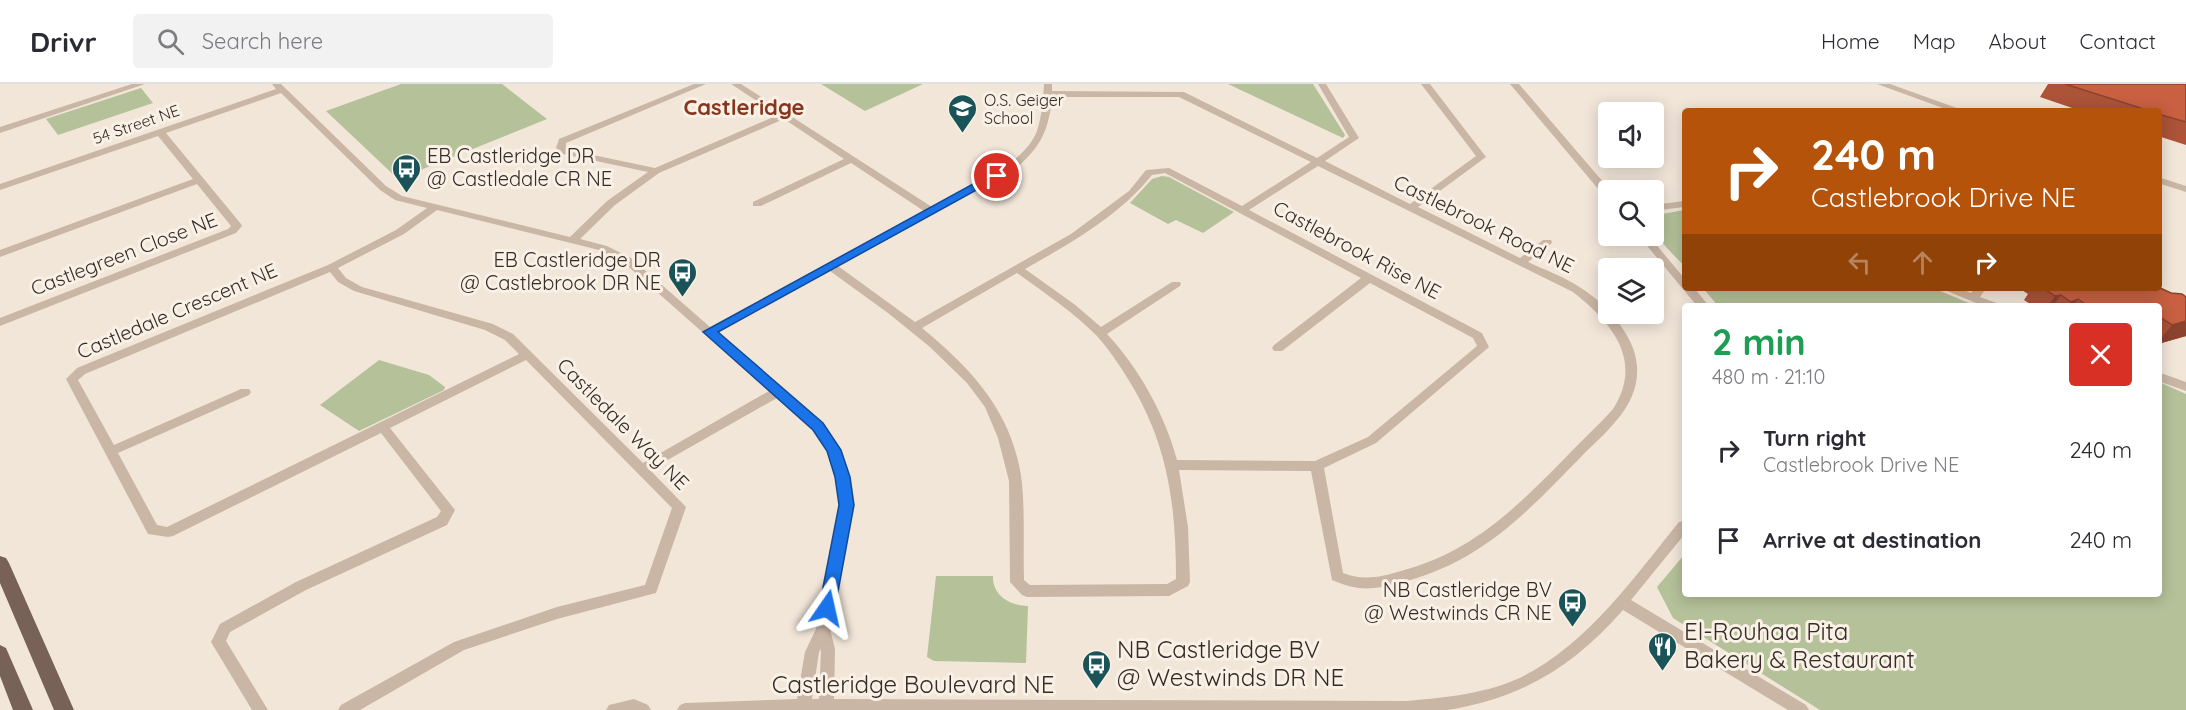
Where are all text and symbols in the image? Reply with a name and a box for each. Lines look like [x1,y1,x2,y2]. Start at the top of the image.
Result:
search box [133,14,553,68]
text: Drivr [30,24,97,59]
icon: search [154,25,187,58]
text: Search here [202,27,323,55]
text: Home [1821,28,1880,54]
text: Map [1913,28,1956,54]
text: About [1989,28,2047,54]
text: Contact [2080,28,2156,54]
place label: O.S. Geiger School [984,90,1064,128]
district label: Castleridge [683,93,805,121]
school or university icon: O.S. Geiger School [947,93,979,135]
street label: 54 Street NE [90,100,182,148]
map controls [1598,102,1664,324]
button: sound [1598,102,1664,168]
text: 240 m [1811,128,1936,181]
icon: right [1712,132,1790,210]
place label: EB Castleridge DR @ Castledale CR NE [427,143,612,191]
pin [971,150,1022,201]
bus stop icon: EB Castleridge DR @ Castledale CR NE [390,152,422,194]
icon: arrive [980,159,1013,192]
street label: Castlebrook Road NE [1390,169,1579,278]
button: search [1598,180,1664,246]
text: Castlebrook Drive NE [1811,180,2076,214]
street label: Castlebrook Rise NE [1269,195,1445,304]
street label: Castlegreen Close NE [27,206,221,301]
icon: left [1843,246,1876,279]
icon: ahead [1906,246,1939,279]
icon: right [1969,246,2002,279]
place label: EB Castleridge DR @ Castlebrook DR NE [460,247,661,295]
bus stop icon: EB Castleridge DR @ Castlebrook DR NE [666,256,698,298]
street label: Castledale Crescent NE [73,257,281,364]
button: layers [1598,258,1664,324]
text: 2 min [1712,319,1806,364]
button: close [2069,323,2132,386]
street label: Castledale Way NE [552,352,695,495]
text: 480 m · 21:10 [1712,364,1825,389]
text: Turn right [1763,424,1867,452]
icon: right [1712,434,1745,467]
text: 240 m [2069,436,2132,464]
text: Castlebrook Drive NE [1763,452,1959,477]
icon: arrive [1712,524,1745,557]
text: Arrive at destination [1763,526,1981,554]
text: 240 m [2069,526,2132,554]
position arrow [795,576,859,640]
place label: NB Castleridge BV @ Westwinds CR NE [1364,577,1552,625]
bus stop icon: NB Castleridge BV @ Westwinds CR NE [1557,586,1589,628]
place label: El-Rouhaa Pita Bakery & Restaurant [1684,616,1915,674]
restaurant icon: El-Rouhaa Pita Bakery & Restaurant [1647,630,1679,672]
place label: NB Castleridge BV @ Westwinds DR NE [1117,634,1344,692]
bus stop icon: NB Castleridge BV @ Westwinds DR NE [1080,648,1112,690]
street label: Castleridge Boulevard NE [772,669,1054,699]

